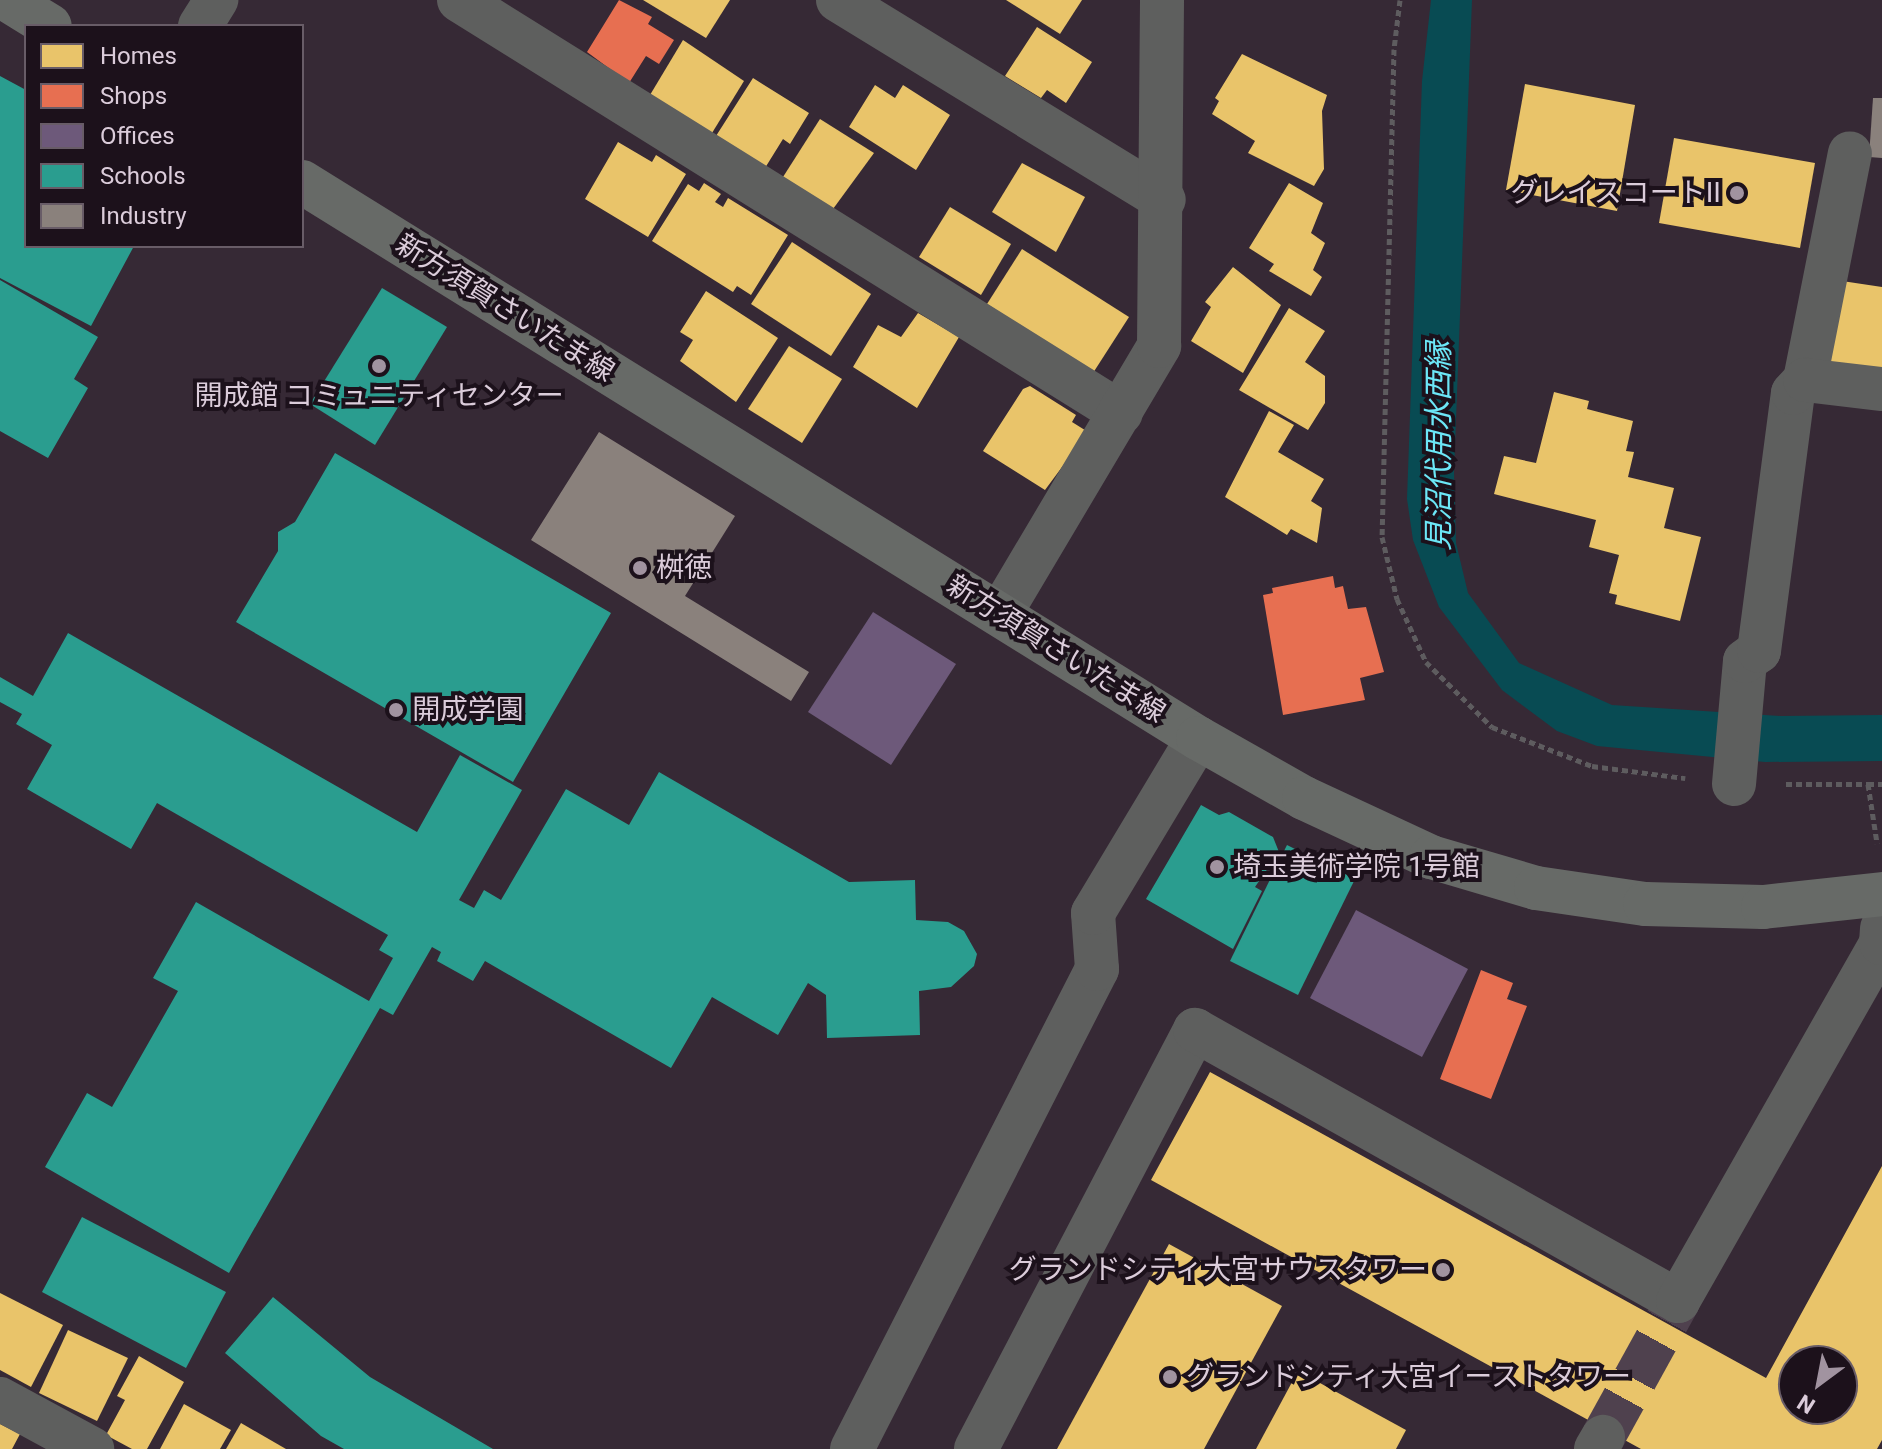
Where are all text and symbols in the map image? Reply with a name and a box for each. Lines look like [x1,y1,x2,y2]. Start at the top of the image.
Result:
legend [24,24,304,248]
text: Homes [100,42,177,70]
text: Shops [100,82,167,110]
text: Offices [100,122,175,150]
text: Schools [100,162,186,190]
place label: グレイスコートII [1510,176,1721,210]
marker: グレイスコートII [1728,184,1746,202]
text: Industry [100,202,186,230]
street label: 新方須賀さいたま線 [389,227,621,389]
water label: 見沼代用水西縁 [1421,341,1457,551]
marker: 開成館 コミュニティセンター [370,357,388,375]
place label: 開成館 コミュニティセンター [194,379,564,413]
place label: 桝徳 [656,551,712,585]
marker: 桝徳 [631,559,649,577]
street label: 新方須賀さいたま線 [940,568,1172,730]
place label: 開成学園 [412,693,524,727]
marker: 開成学園 [387,701,405,719]
place label: 埼玉美術学院 1号館 [1233,850,1480,884]
marker: 埼玉美術学院 1号館 [1208,858,1226,876]
place label: グランドシティ大宮サウスタワー [1007,1253,1427,1287]
marker: グランドシティ大宮サウスタワー [1434,1261,1452,1279]
north arrow [1778,1345,1858,1425]
place label: グランドシティ大宮イーストタワー [1186,1360,1634,1394]
marker: グランドシティ大宮イーストタワー [1161,1368,1179,1386]
text: N [1793,1389,1819,1419]

